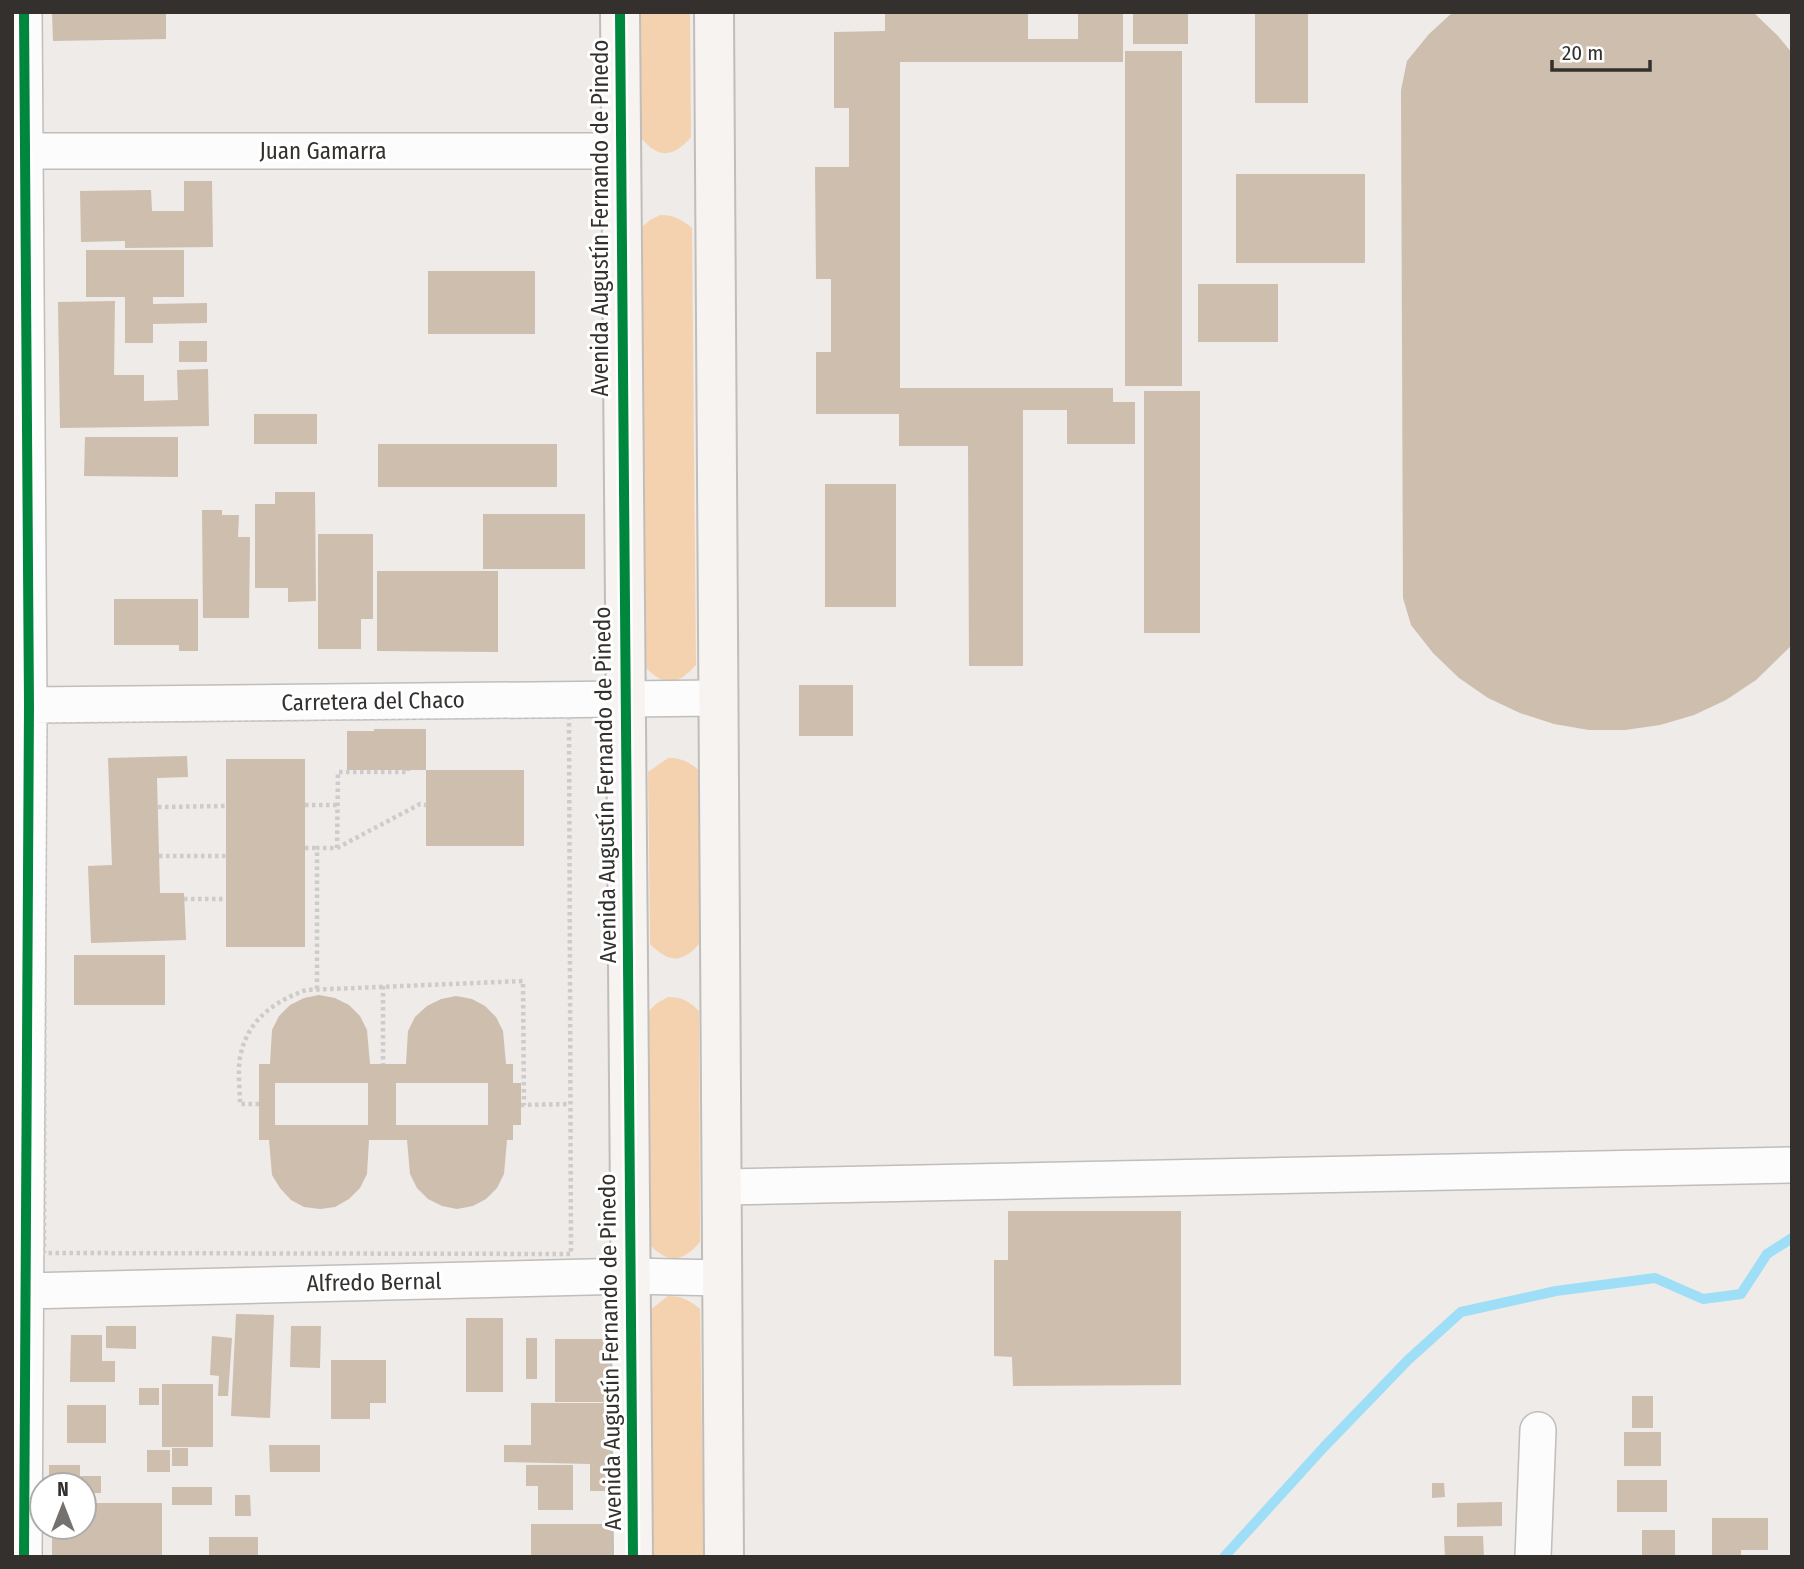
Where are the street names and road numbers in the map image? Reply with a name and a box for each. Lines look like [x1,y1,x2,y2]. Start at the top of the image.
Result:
street label: Avenida Augustín Fernando de Pinedo [586,40,614,396]
street label: Juan Gamarra [259,137,387,165]
street label: Avenida Augustín Fernando de Pinedo [588,606,622,964]
street label: Carretera del Chaco [281,685,465,717]
street label: Avenida Augustín Fernando de Pinedo [593,1173,627,1531]
street label: Alfredo Bernal [306,1267,442,1297]

